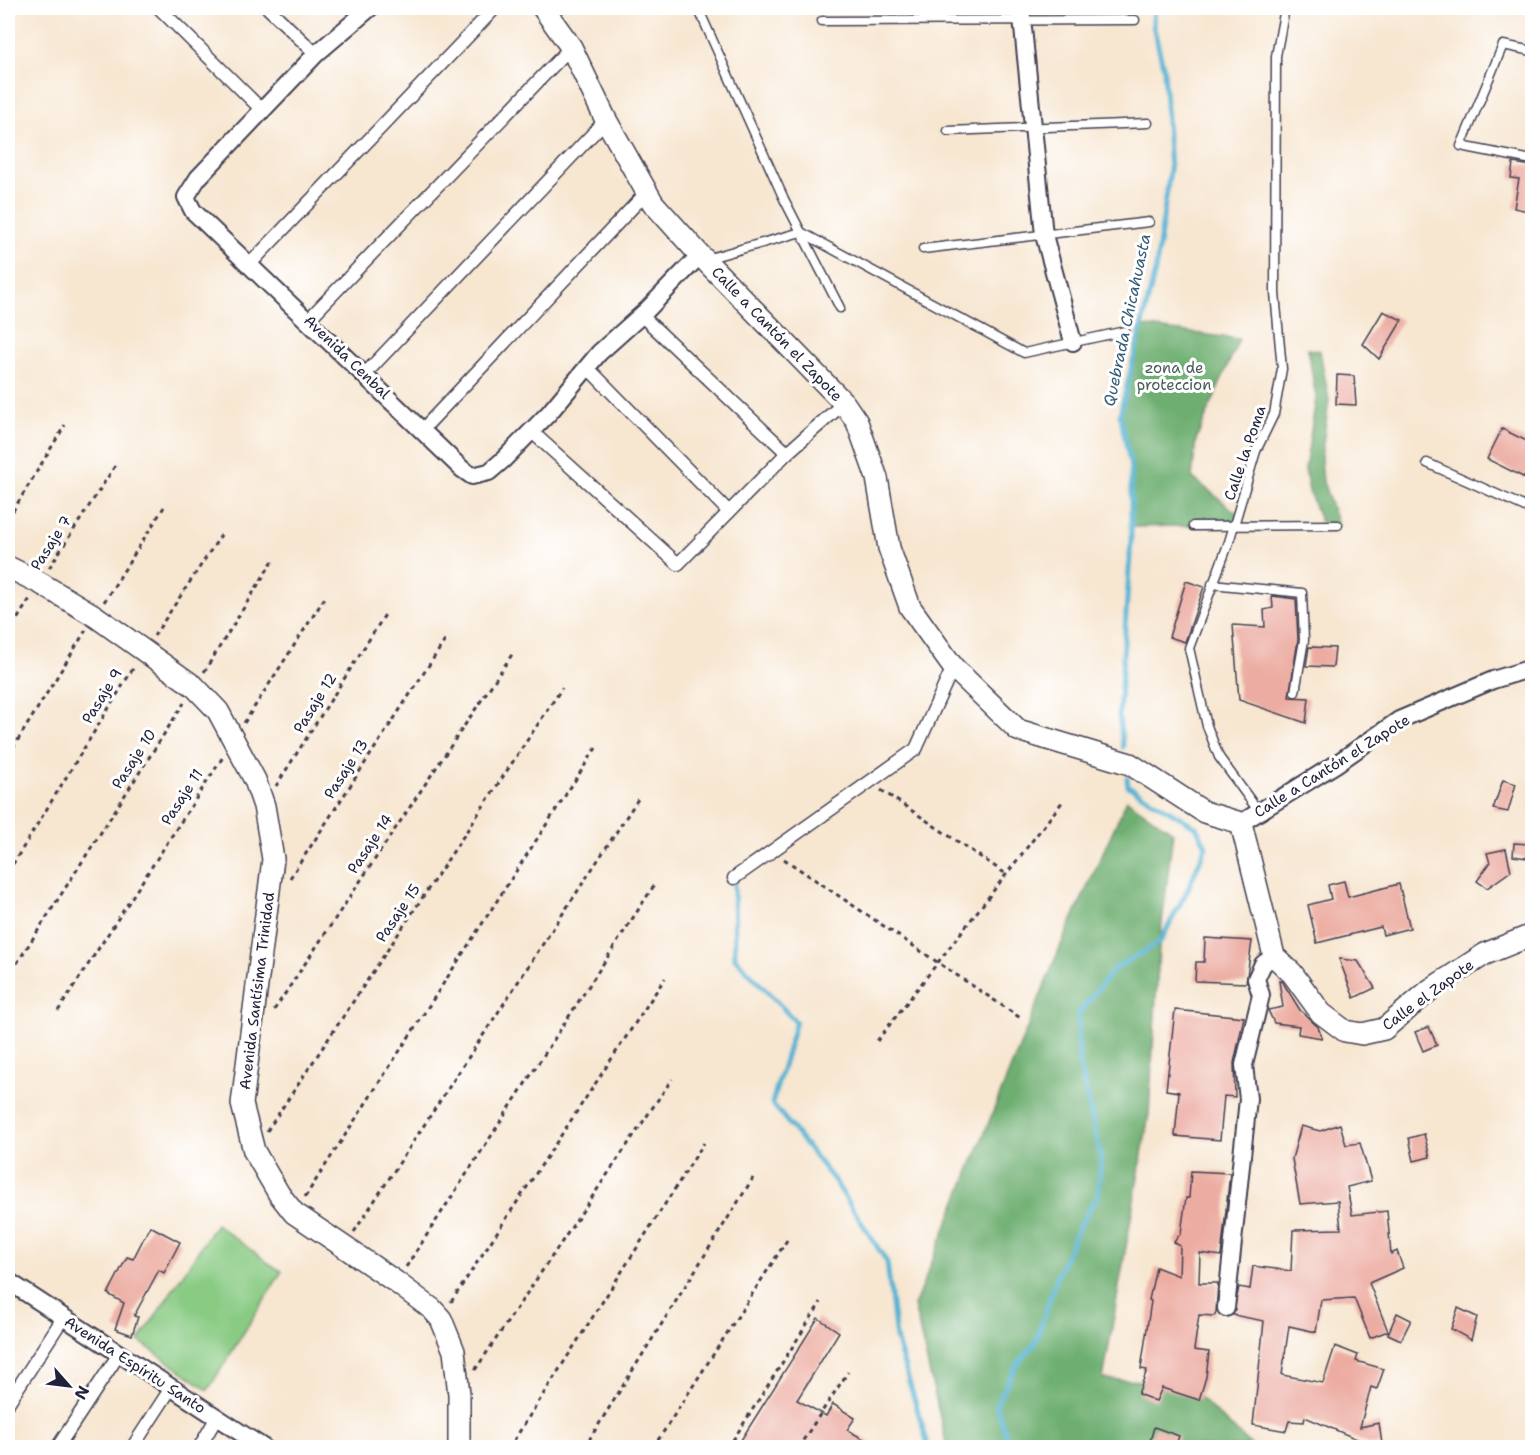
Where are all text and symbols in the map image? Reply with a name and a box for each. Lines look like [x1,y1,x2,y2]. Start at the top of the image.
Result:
water label: Quebrada Chicahuasta [1098,232,1156,408]
street label: Calle a Cantón el Zapote [707,262,847,406]
street label: Avenida Cenbal [299,311,395,404]
park label: zona de proteccion [1137,358,1211,395]
street label: Calle la Poma [1219,402,1271,503]
street label: Pasaje 7 [26,512,76,574]
street label: Pasaje 9 [77,665,127,727]
street label: Pasaje 12 [289,669,341,737]
street label: Calle a Cantón el Zapote [1250,710,1414,822]
street label: Pasaje 10 [107,725,161,793]
street label: Pasaje 13 [319,735,373,803]
street label: Pasaje 11 [156,765,208,829]
street label: Pasaje 14 [343,811,397,877]
street label: Pasaje 15 [371,880,425,946]
street label: Avenida Santísima Trinidad [235,891,279,1091]
street label: Calle el Zapote [1378,955,1478,1035]
street label: Avenida Espíritu Santo [60,1312,210,1418]
north arrow [39,1356,99,1416]
text: N [70,1382,94,1403]

